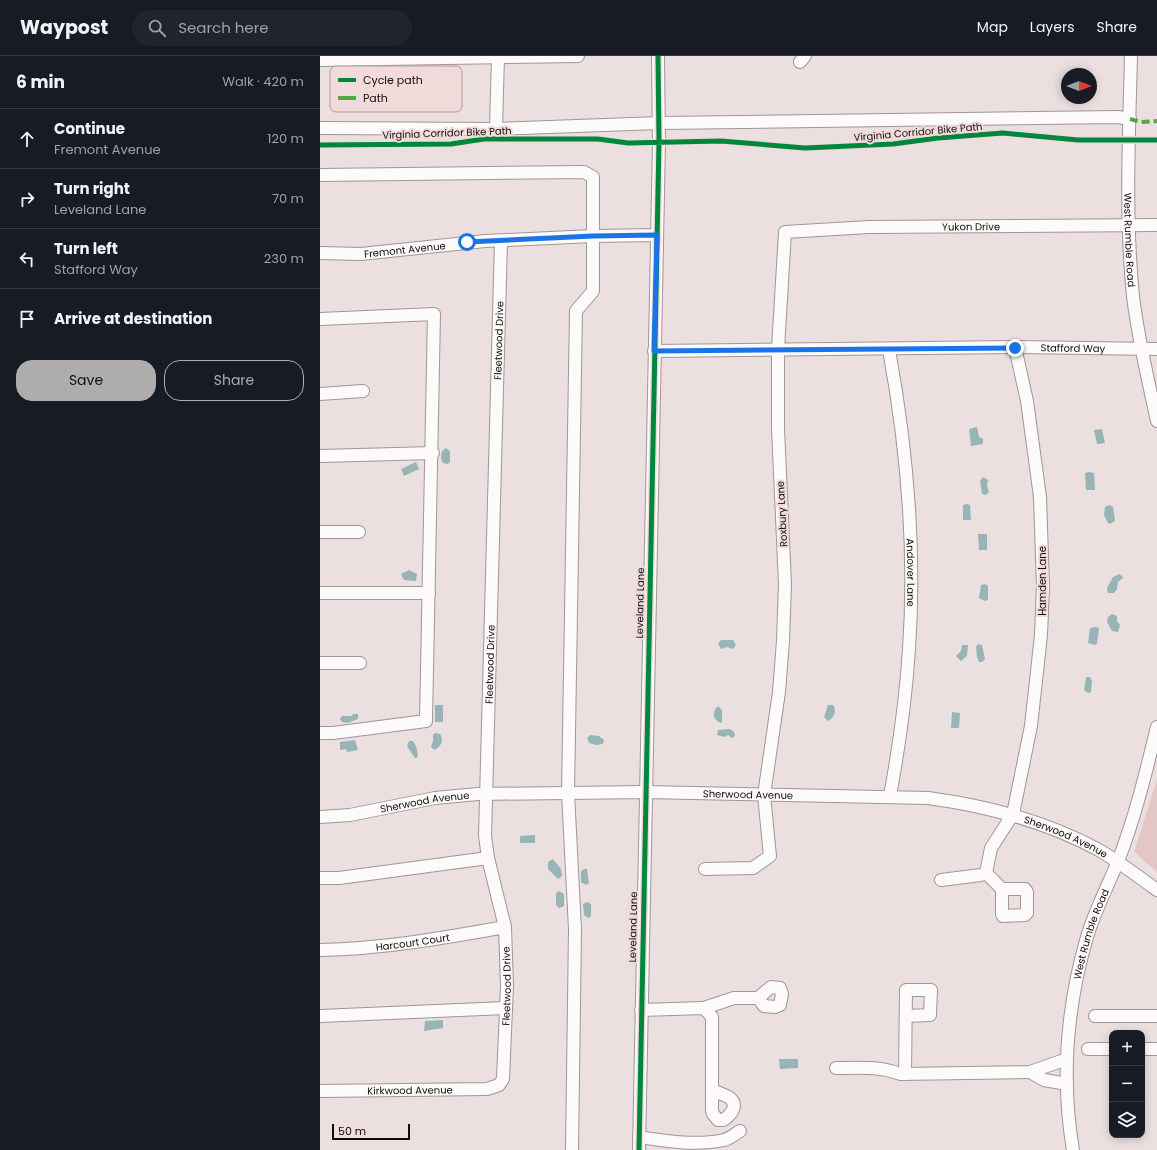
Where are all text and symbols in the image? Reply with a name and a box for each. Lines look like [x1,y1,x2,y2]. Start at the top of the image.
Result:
search box [132,10,412,46]
text: Waypost [20,14,108,41]
icon: search [146,17,168,39]
text: Search here [178,17,269,38]
text: Map [977,17,1008,37]
text: Layers [1030,17,1074,37]
text: Share [1096,17,1137,37]
legend [330,66,462,112]
north arrow [1061,68,1097,104]
text: 6 min [16,70,65,94]
text: Walk · 420 m [222,72,304,91]
text: Cycle path [363,72,423,88]
text: Path [363,90,388,106]
text: Continue [54,118,125,139]
street label: Virginia Corridor Bike Path [853,119,983,145]
street label: Virginia Corridor Bike Path [382,123,512,143]
icon: ahead [16,128,38,150]
text: 120 m [267,129,304,148]
text: Fremont Avenue [54,140,161,159]
text: Turn right [54,178,130,199]
icon: right [16,188,38,210]
text: 70 m [272,189,304,208]
street label: West Rumble Road [1121,193,1140,288]
text: Leveland Lane [54,200,146,219]
street label: Yukon Drive [942,219,1000,234]
route start [458,233,476,251]
text: Turn left [54,238,118,259]
street label: Fremont Avenue [363,238,446,261]
icon: left [16,248,38,270]
text: 230 m [264,249,304,268]
text: Stafford Way [54,260,138,279]
street label: Fleetwood Drive [490,301,507,380]
icon: arrive [16,308,38,330]
text: Arrive at destination [54,308,212,329]
route end [1006,339,1024,357]
street label: Stafford Way [1041,340,1106,356]
button: Save [16,360,156,401]
button: Share [164,360,304,401]
street label: Roxbury Lane [773,481,791,547]
street label: Andover Lane [903,538,919,607]
street label: Hamden Lane [1035,546,1050,616]
street label: Leveland Lane [632,567,648,639]
street label: Fleetwood Drive [481,625,498,704]
street label: Sherwood Avenue [703,786,793,803]
street label: Sherwood Avenue [379,787,470,816]
street label: Sherwood Avenue [1022,812,1111,861]
street label: West Rumble Road [1069,886,1112,981]
street label: Leveland Lane [625,891,641,963]
street label: Harcourt Court [375,929,451,954]
street label: Fleetwood Drive [498,946,515,1026]
map controls [1109,1030,1145,1138]
button: + [1109,1030,1145,1066]
button: − [1109,1066,1145,1102]
street label: Kirkwood Avenue [367,1082,453,1098]
button: layers [1109,1102,1145,1138]
scale bar [332,1122,410,1141]
text: 50 m [338,1123,366,1139]

